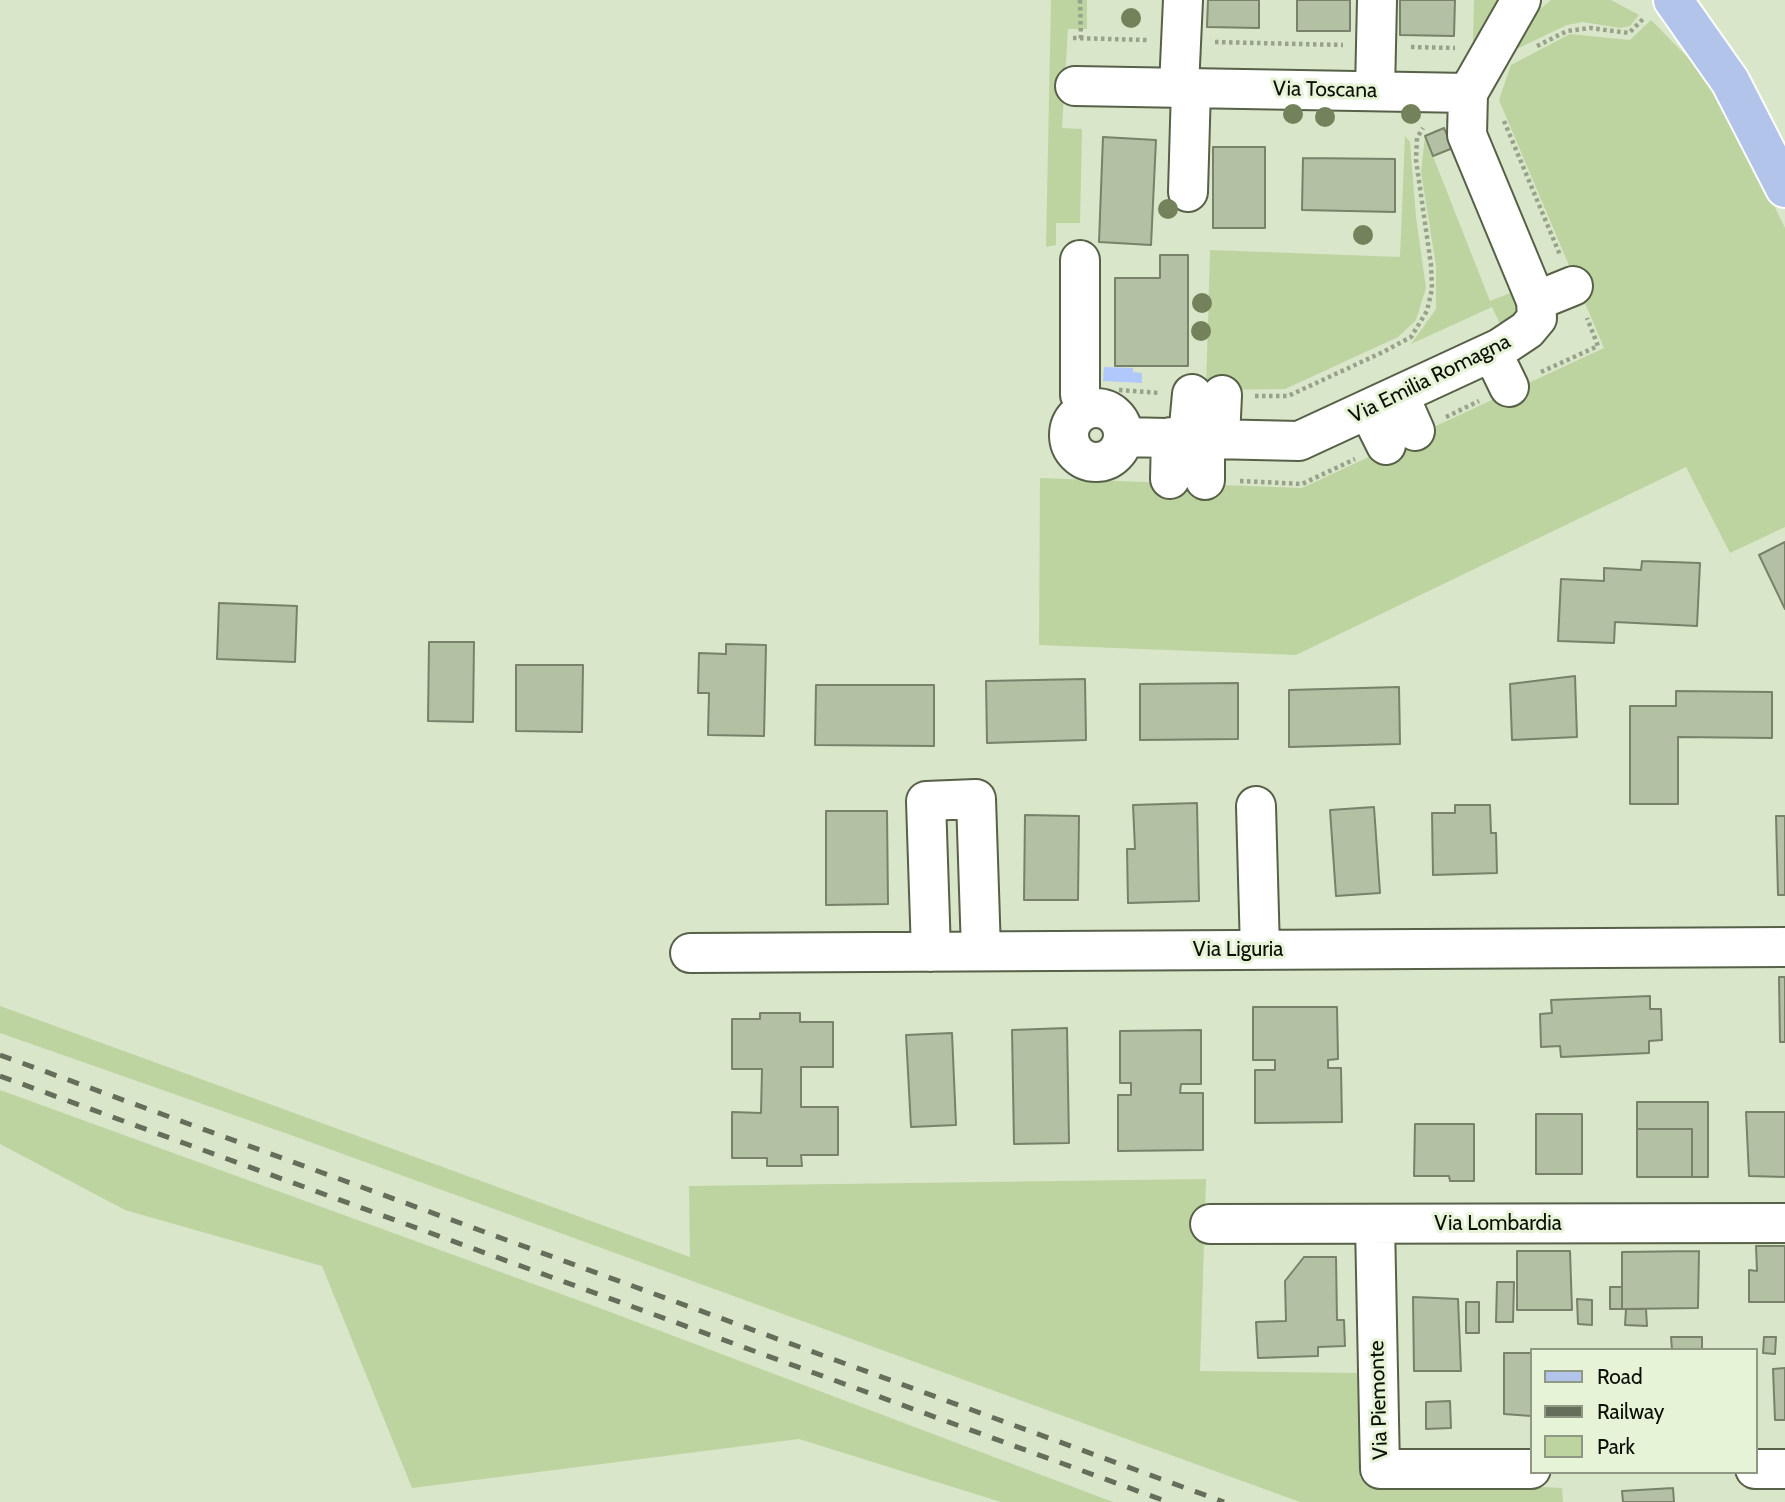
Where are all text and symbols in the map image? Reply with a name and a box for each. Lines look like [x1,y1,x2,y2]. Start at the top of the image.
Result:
street label: Via Toscana [1273,76,1377,104]
street label: Via Emilia Romagna [1345,329,1515,429]
street label: Via Liguria [1193,937,1283,963]
street label: Via Lombardia [1434,1211,1562,1237]
street label: Via Piemonte [1364,1340,1394,1460]
legend [1530,1348,1757,1474]
text: Road [1597,1364,1643,1389]
text: Railway [1597,1399,1664,1424]
text: Park [1597,1434,1635,1459]

